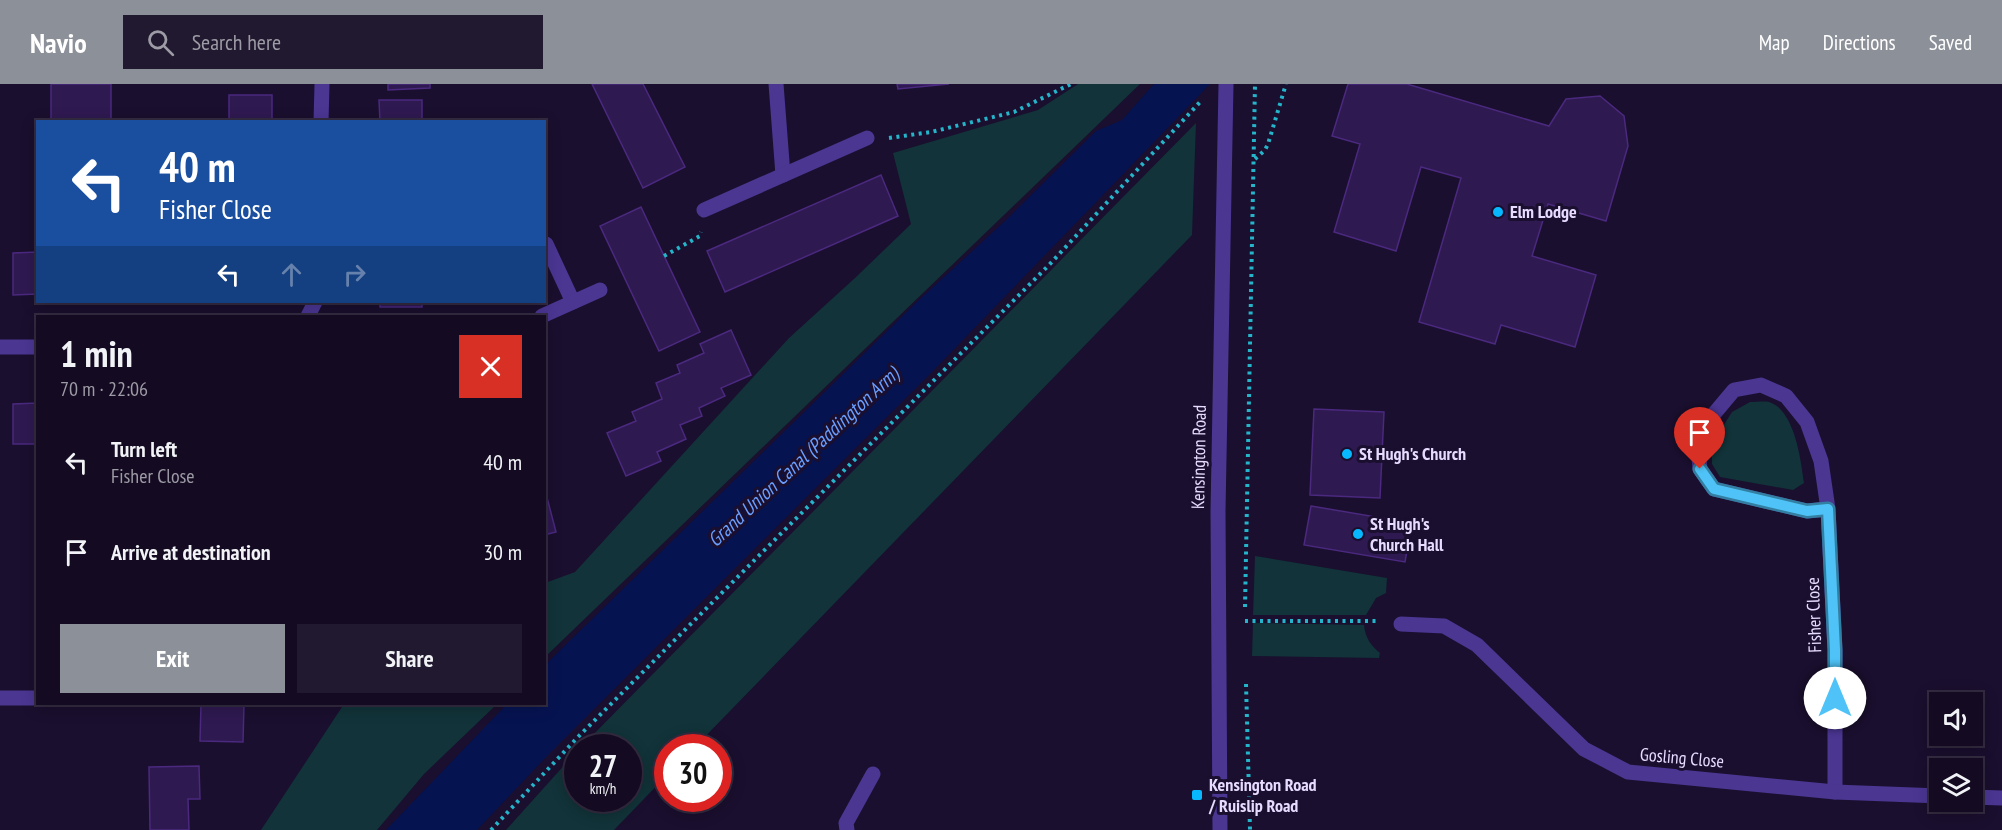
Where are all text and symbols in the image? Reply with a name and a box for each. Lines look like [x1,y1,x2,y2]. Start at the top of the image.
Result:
search box [123,15,543,69]
text: Navio [30,24,87,61]
icon: search [144,26,177,59]
text: Search here [192,28,281,56]
text: Map [1759,29,1790,56]
text: Directions [1823,29,1896,56]
text: Saved [1929,29,1972,56]
text: 40 m [159,139,236,194]
icon: left [60,144,138,222]
text: Fisher Close [159,192,272,226]
place label: Elm Lodge [1510,200,1577,223]
marker: Elm Lodge [1491,205,1505,219]
icon: left [212,258,245,291]
icon: ahead [275,258,308,291]
icon: right [338,258,371,291]
text: 1 min [60,330,133,377]
button: close [459,335,522,398]
water label: Grand Union Canal (Paddington Arm) [702,360,906,552]
text: 70 m · 22:06 [60,376,148,402]
street label: Kensington Road [1186,405,1211,509]
pin [1674,407,1725,469]
icon: arrive [1683,416,1716,449]
text: Turn left [111,435,177,463]
place label: St Hugh's Church [1359,442,1466,465]
icon: left [60,446,93,479]
marker: St Hugh's Church [1340,447,1354,461]
text: 40 m [483,448,522,476]
text: Fisher Close [111,463,195,489]
place label: St Hugh's Church Hall [1370,512,1444,556]
marker: St Hugh's Church Hall [1351,527,1365,541]
icon: arrive [60,536,93,569]
text: Arrive at destination [111,538,271,566]
text: 30 m [483,538,522,566]
street label: Fisher Close [1801,577,1826,653]
button: Exit [60,624,285,693]
button: Share [297,624,522,693]
position arrow [1803,666,1867,730]
map controls [1929,692,1983,812]
button: sound [1929,692,1983,746]
speed limit sign: 30 [654,734,732,812]
street label: Gosling Close [1639,742,1725,773]
text: 27 [589,746,617,785]
button: layers [1929,758,1983,812]
place label: Kensington Road / Ruislip Road [1208,773,1317,817]
text: km/h [590,779,616,798]
marker: Kensington Road / Ruislip Road [1190,788,1204,802]

